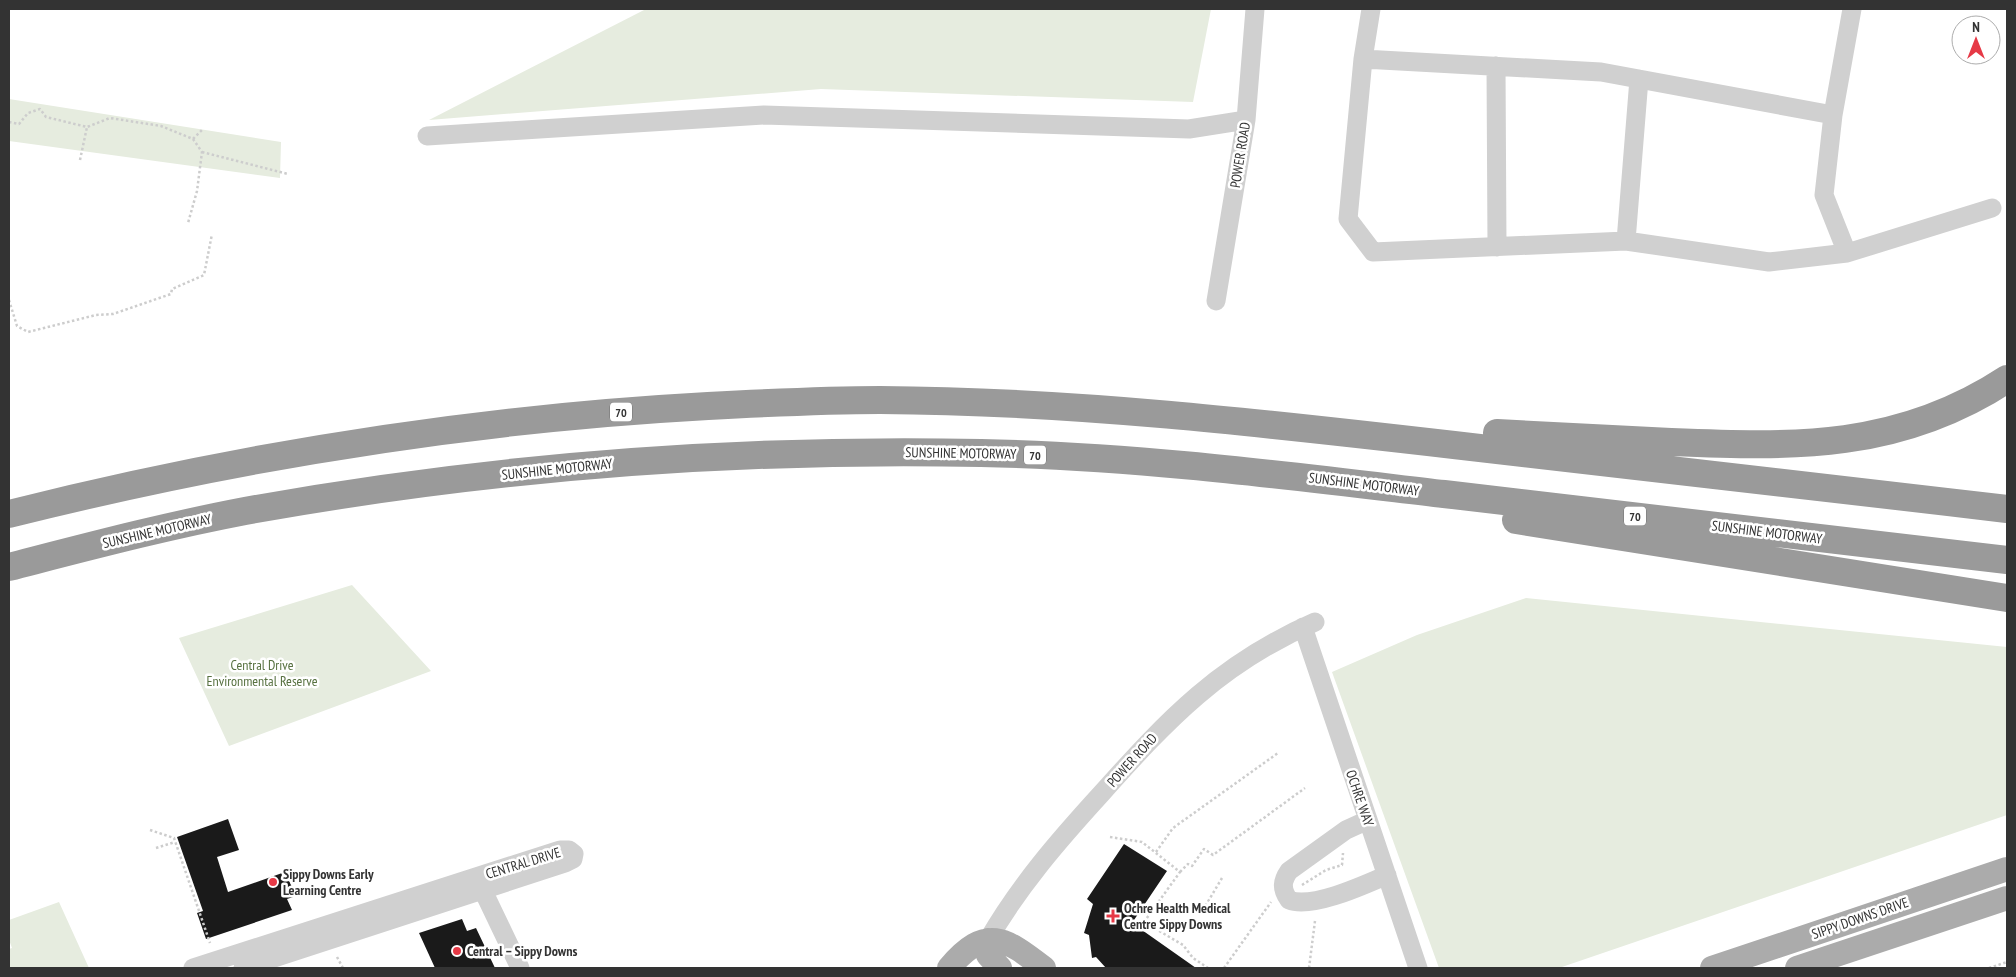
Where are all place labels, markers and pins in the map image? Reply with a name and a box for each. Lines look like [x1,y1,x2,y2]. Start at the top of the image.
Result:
place label: Sippy Downs Early Learning Centre [283,865,374,899]
marker: Sippy Downs Early Learning Centre [267,876,279,888]
place label: Ochre Health Medical Centre Sippy Downs [1124,899,1231,933]
marker: Ochre Health Medical Centre Sippy Downs [1106,909,1120,923]
place label: Central – Sippy Downs [467,942,577,960]
marker: Central – Sippy Downs [451,945,463,957]

